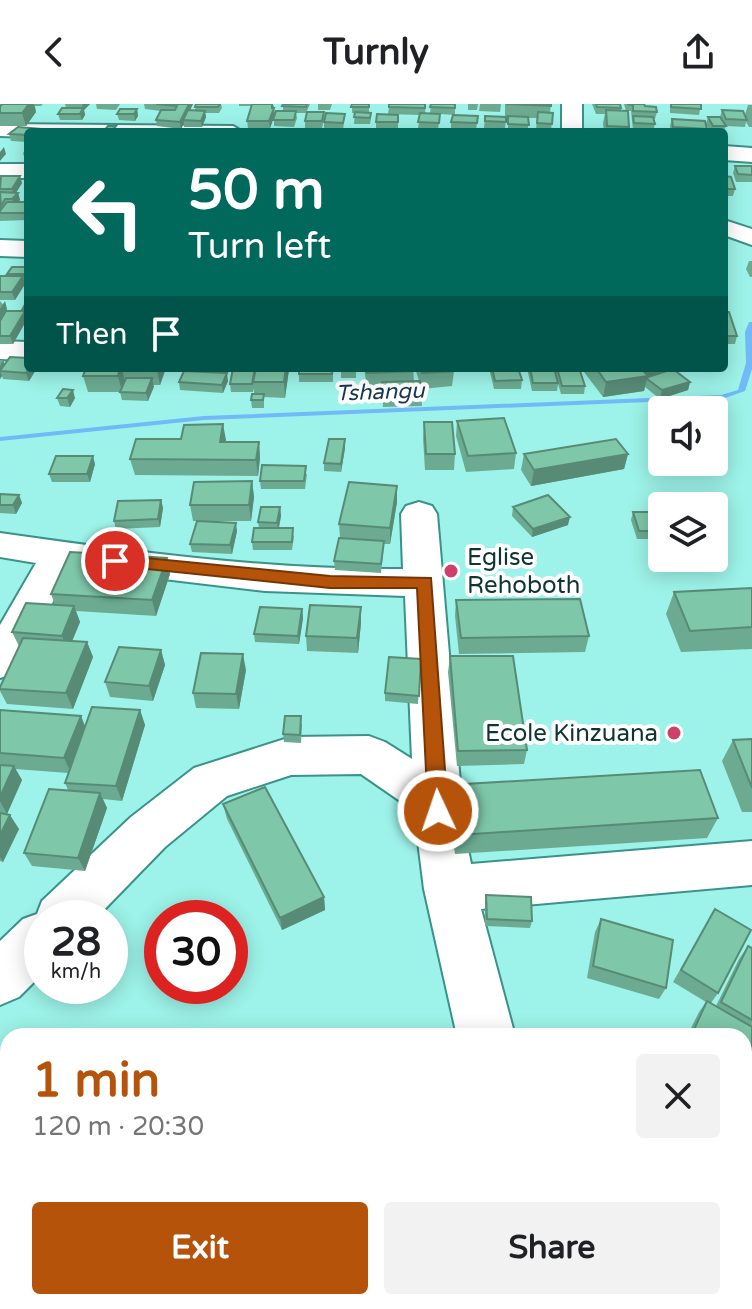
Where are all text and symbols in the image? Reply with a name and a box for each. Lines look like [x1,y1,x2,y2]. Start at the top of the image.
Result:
icon: back [32,30,76,74]
icon: share [676,30,720,74]
text: Turnly [323,31,429,74]
text: 50 m [188,157,324,224]
icon: left [56,160,160,264]
text: Turn left [188,225,331,268]
icon: arrive [144,312,188,356]
text: Then [56,316,128,353]
water label: Tshangu [335,377,426,407]
map controls [648,396,728,572]
button: sound [648,396,728,476]
button: layers [648,492,728,572]
pin [81,527,149,595]
icon: arrive [93,539,137,583]
place label: Eglise Rehoboth [467,543,580,600]
marker: Eglise Rehoboth [442,562,460,580]
place label: Ecole Kinzuana [485,719,658,748]
marker: Ecole Kinzuana [665,724,683,742]
position arrow [396,769,480,853]
speed limit sign: 30 [144,900,248,1004]
text: 28 [51,918,101,966]
text: km/h [51,960,101,984]
text: 1 min [32,1052,160,1110]
button: close [636,1054,720,1138]
text: 120 m · 20:30 [32,1111,204,1142]
button: Exit [32,1202,368,1294]
button: Share [384,1202,720,1294]

